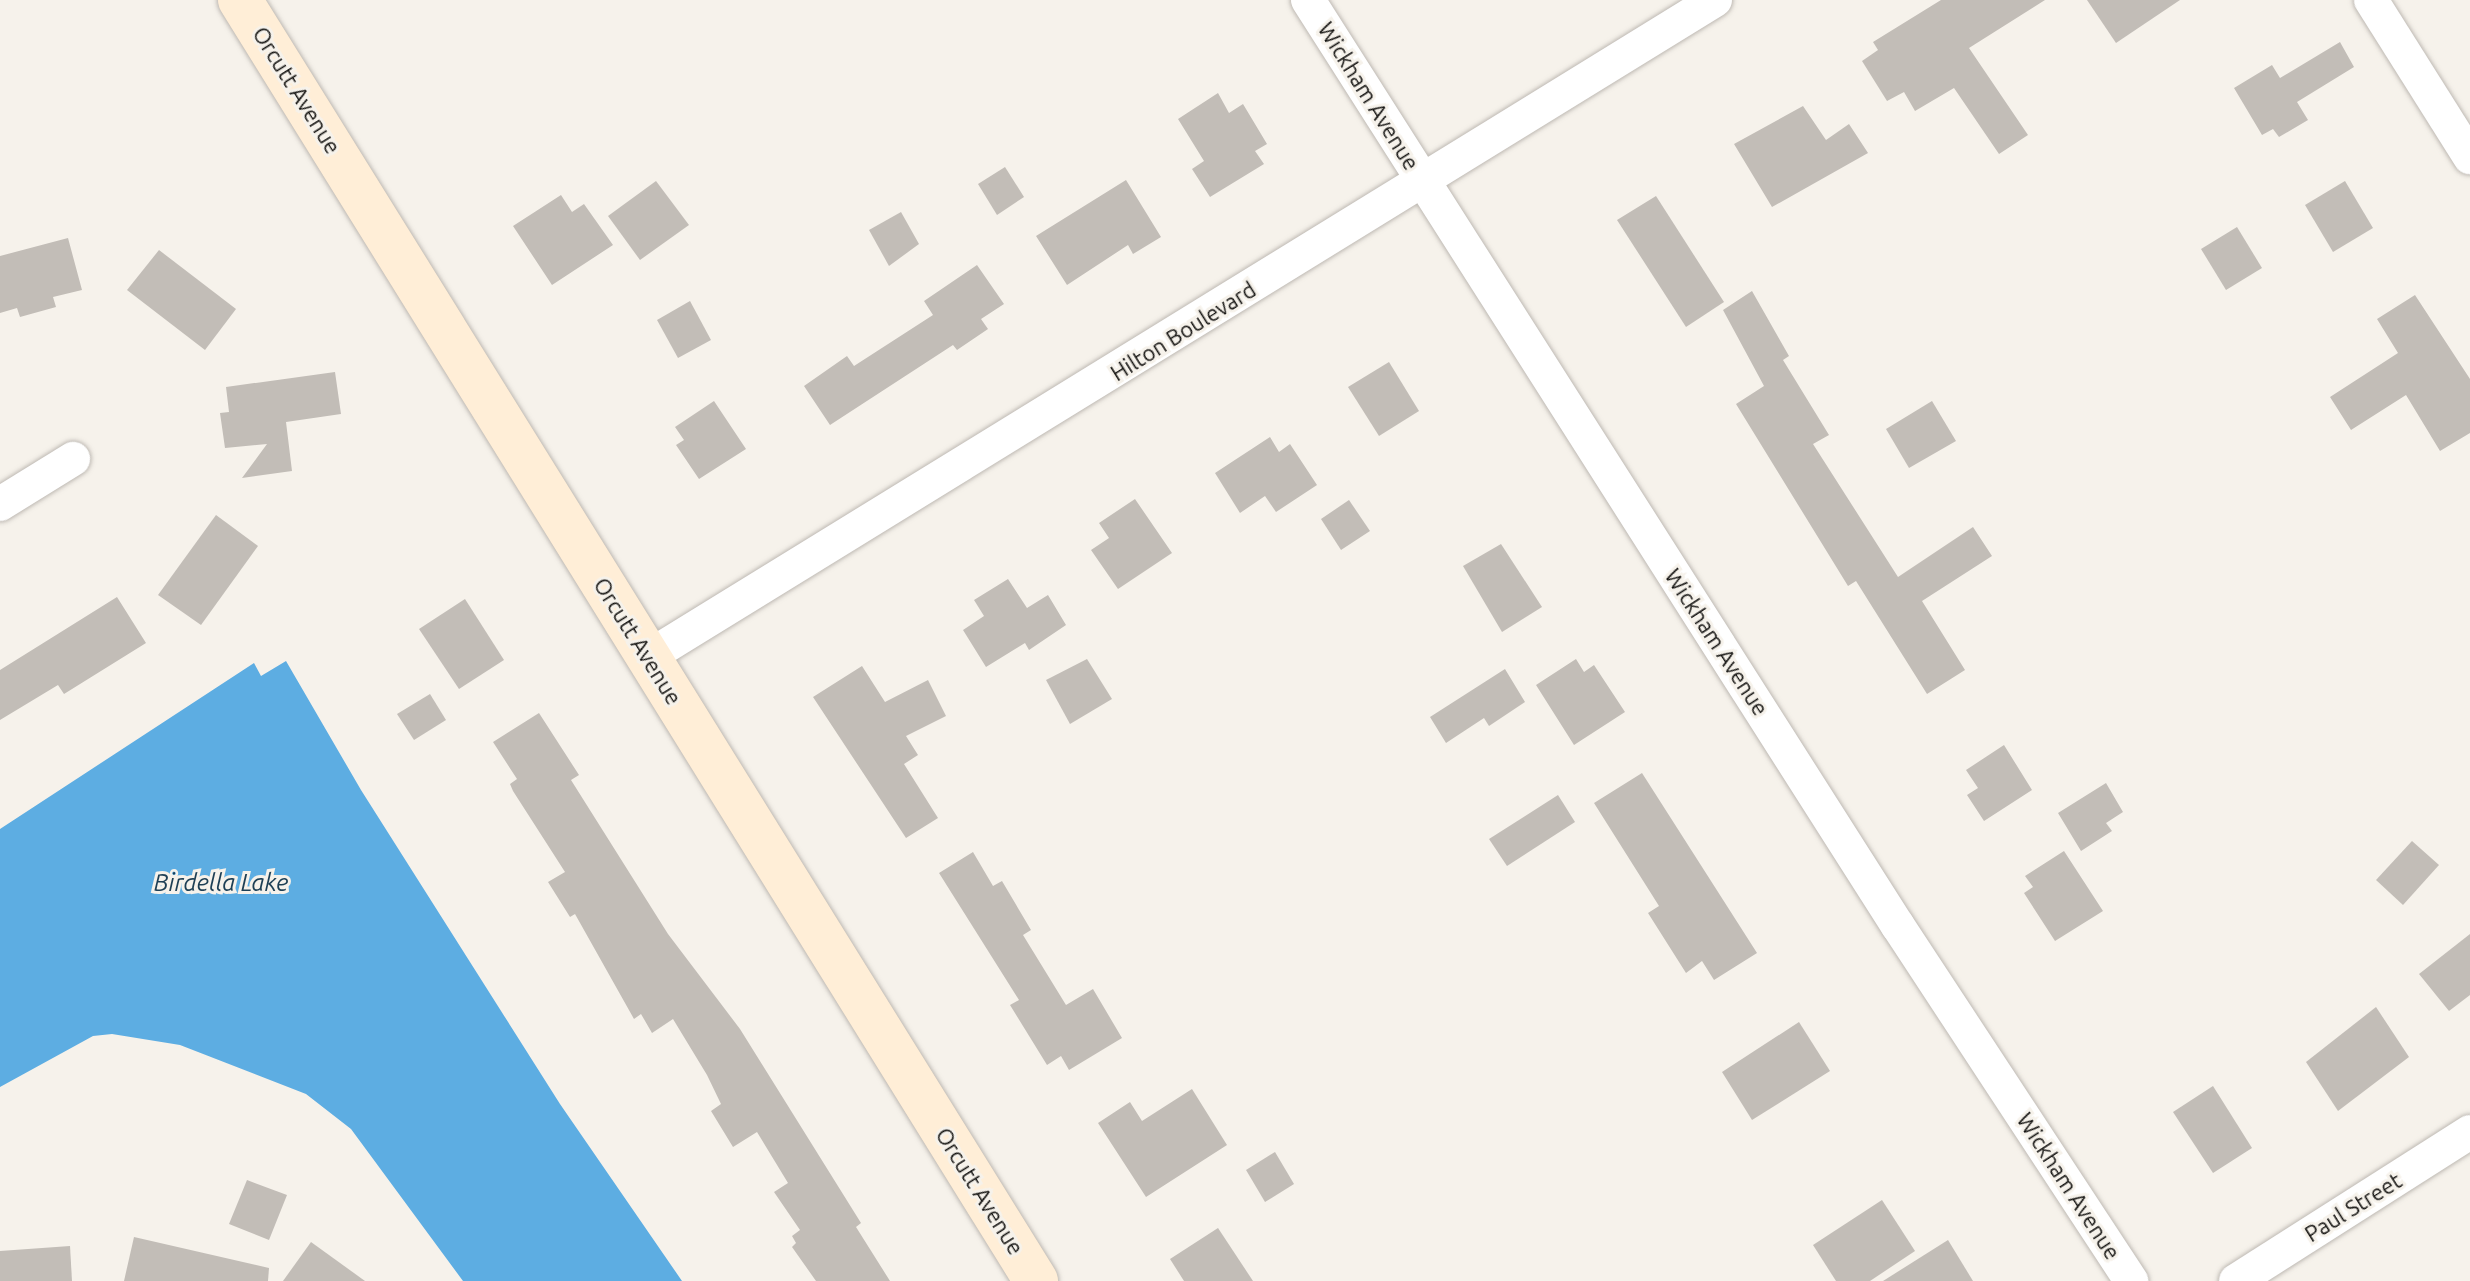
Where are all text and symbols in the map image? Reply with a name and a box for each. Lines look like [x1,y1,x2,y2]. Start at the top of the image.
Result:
street label: Wickham Avenue [1313,17,1425,175]
street label: Orcutt Avenue [247,22,347,158]
street label: Hilton Boulevard [1106,276,1260,386]
street label: Wickham Avenue [1660,564,1774,720]
street label: Orcutt Avenue [588,573,688,709]
water label: Birdella Lake [154,869,288,897]
street label: Wickham Avenue [2012,1108,2126,1264]
street label: Orcutt Avenue [930,1123,1030,1259]
street label: Paul Street [2300,1167,2406,1247]

